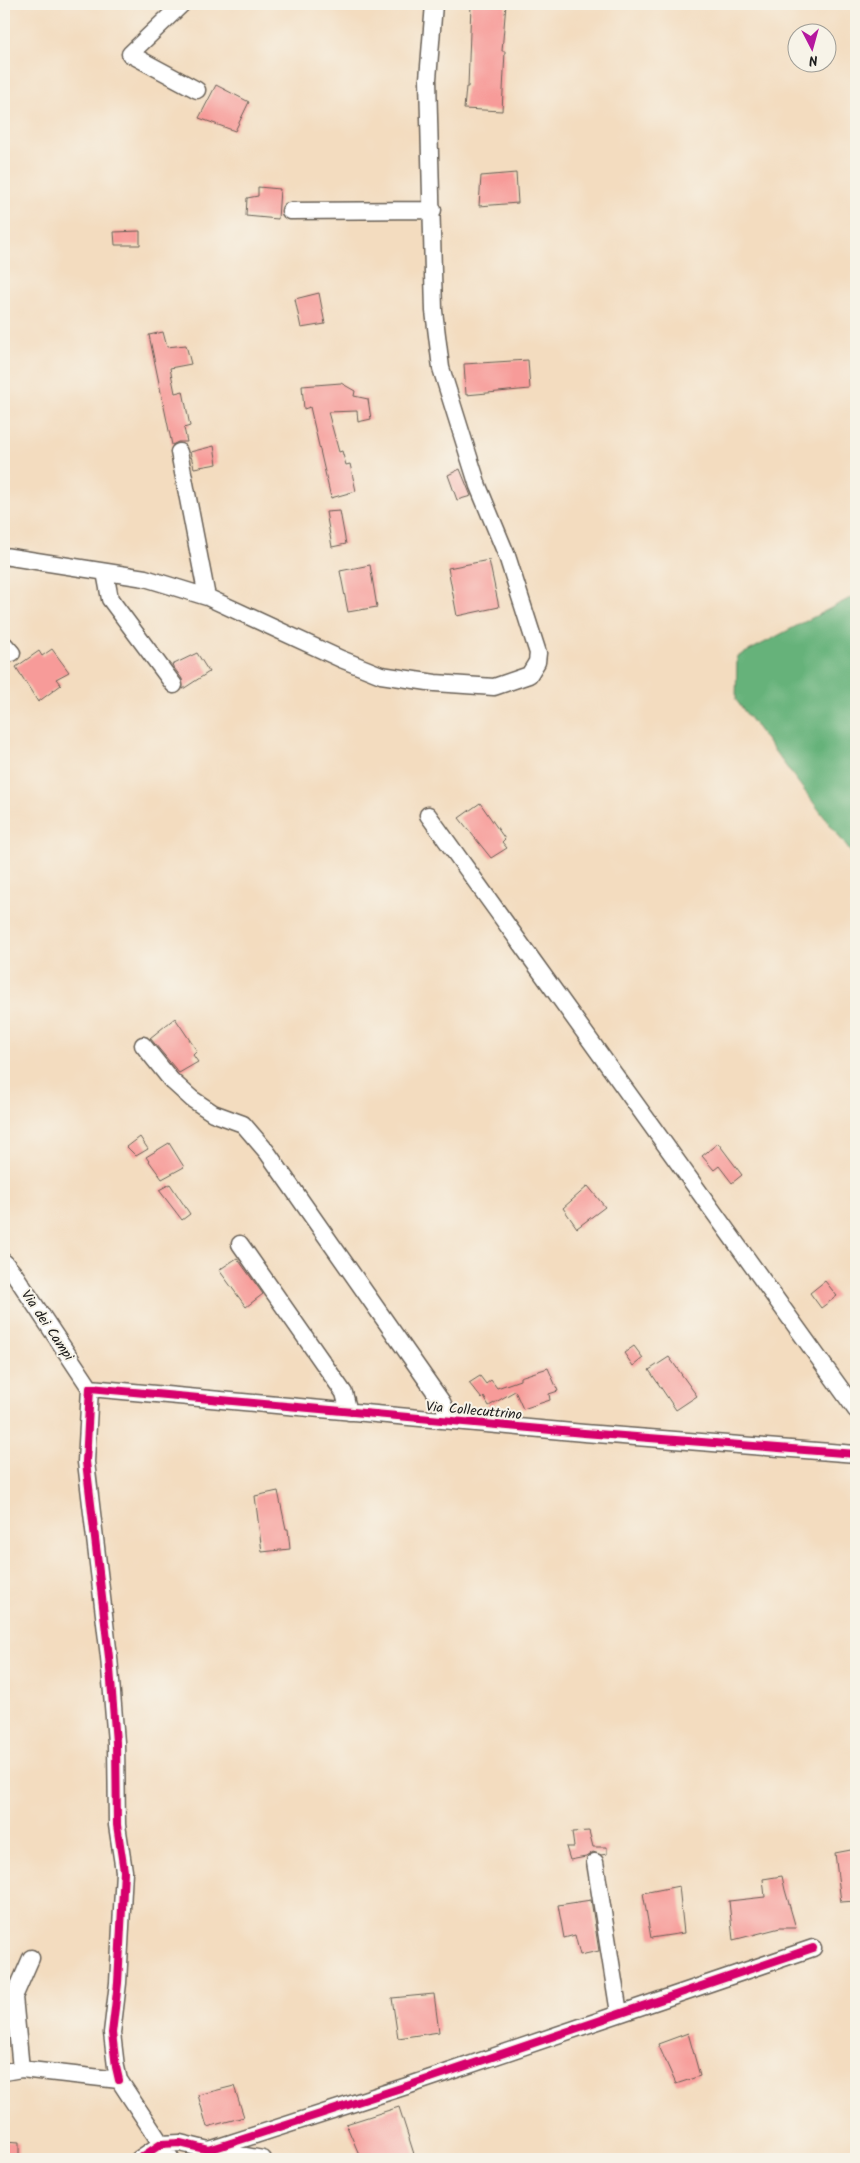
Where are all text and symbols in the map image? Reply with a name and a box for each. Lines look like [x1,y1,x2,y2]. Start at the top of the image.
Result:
north arrow [788,22,838,72]
text: N [808,49,819,71]
street label: Via dei Campi [15,1286,79,1366]
street label: Via Collecuttrino [425,1396,523,1426]

